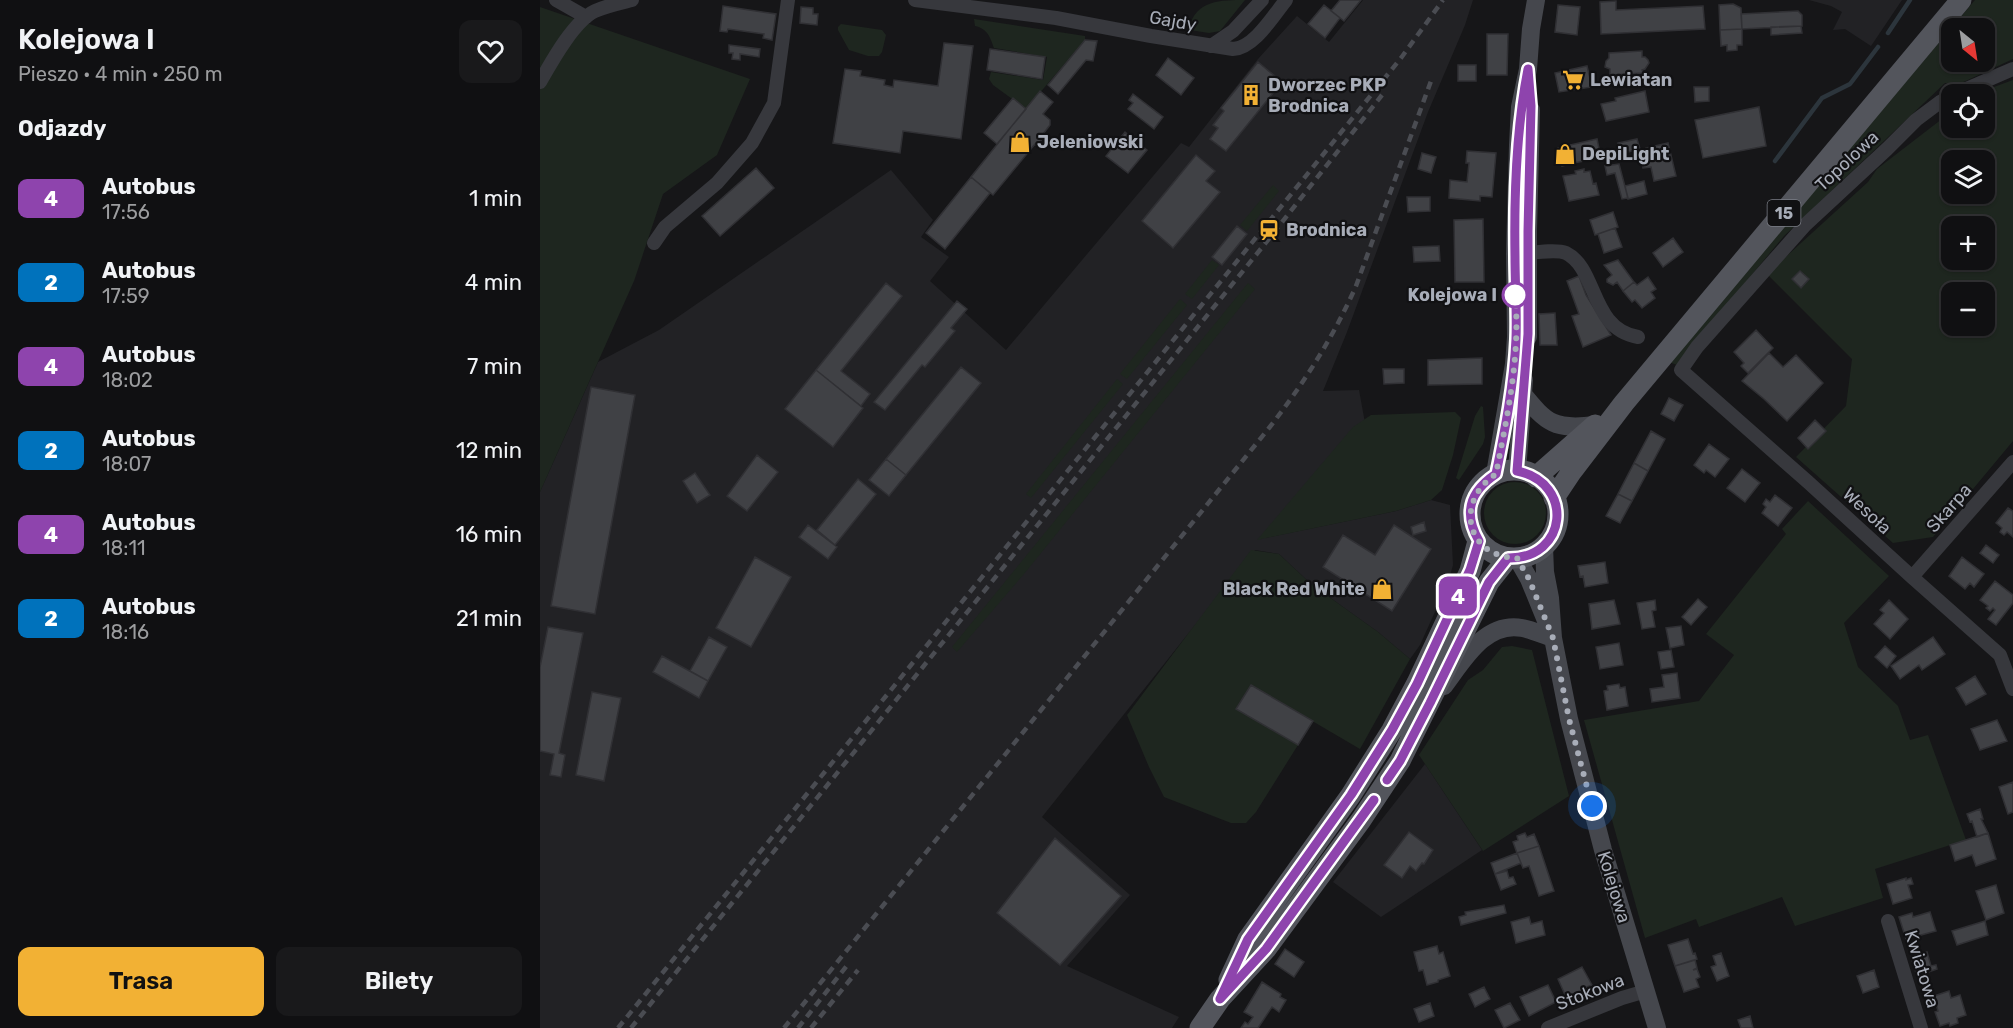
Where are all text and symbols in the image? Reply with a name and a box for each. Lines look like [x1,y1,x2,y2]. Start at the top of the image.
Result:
street label: Gajdy [1148,6,1198,36]
north arrow [1941,18,1995,72]
map controls [1941,18,1995,336]
button: heart [459,20,522,83]
text: Kolejowa I [18,23,155,56]
text: Pieszo · 4 min · 250 m [18,62,222,86]
supermarket icon: Lewiatan [1561,68,1585,92]
place label: Lewiatan [1590,69,1672,91]
place label: Dworzec PKP Brodnica [1268,74,1386,117]
building icon: Dworzec PKP Brodnica [1239,83,1263,107]
button: locate [1941,84,1995,138]
text: Odjazdy [18,115,106,142]
street label: Topolowa [1811,126,1883,196]
shop icon: Jeleniowski [1008,130,1032,154]
place label: Jeleniowski [1037,131,1144,153]
shop icon: DepiLight [1553,142,1577,166]
place label: DepiLight [1582,143,1669,165]
button: layers [1941,150,1995,204]
text: Autobus [102,173,196,200]
text: 1 min [469,185,522,212]
text: 4 [44,186,58,211]
text: 17:56 [102,200,150,224]
road number: 15 [1768,200,1800,226]
button: + [1941,216,1995,270]
station icon: Brodnica [1257,218,1281,242]
place label: Brodnica [1286,219,1367,241]
text: Autobus [102,257,196,284]
text: 4 min [465,269,522,296]
text: 2 [44,270,58,295]
marker: Kolejowa I [1502,282,1528,308]
button: − [1941,282,1995,336]
text: 17:59 [102,284,150,308]
place label: Kolejowa I [1408,284,1497,306]
text: Autobus [102,341,196,368]
text: 7 min [467,353,522,380]
text: 4 [44,354,58,379]
text: 18:02 [102,368,153,392]
text: Autobus [102,425,196,452]
text: 12 min [456,437,522,464]
text: 2 [44,438,58,463]
text: 18:07 [102,452,151,476]
street label: Skarpa [1922,479,1976,537]
street label: Wesoła [1838,483,1896,539]
text: Autobus [102,509,196,536]
text: 16 min [456,521,522,548]
text: 4 [44,522,58,547]
text: 18:11 [102,536,146,560]
line badge: 4 [1438,576,1478,616]
shop icon: Black Red White [1370,577,1394,601]
place label: Black Red White [1223,578,1365,600]
text: 4 [1451,584,1465,609]
text: Autobus [102,593,196,620]
text: 21 min [456,605,522,632]
text: 2 [44,606,58,631]
text: 18:16 [102,620,149,644]
your location [1577,791,1607,821]
street label: Kolejowa [1593,848,1635,926]
street label: Kwiatowa [1900,928,1944,1010]
button: Trasa [18,947,264,1016]
button: Bilety [276,947,522,1016]
street label: Stokowa [1553,969,1627,1015]

